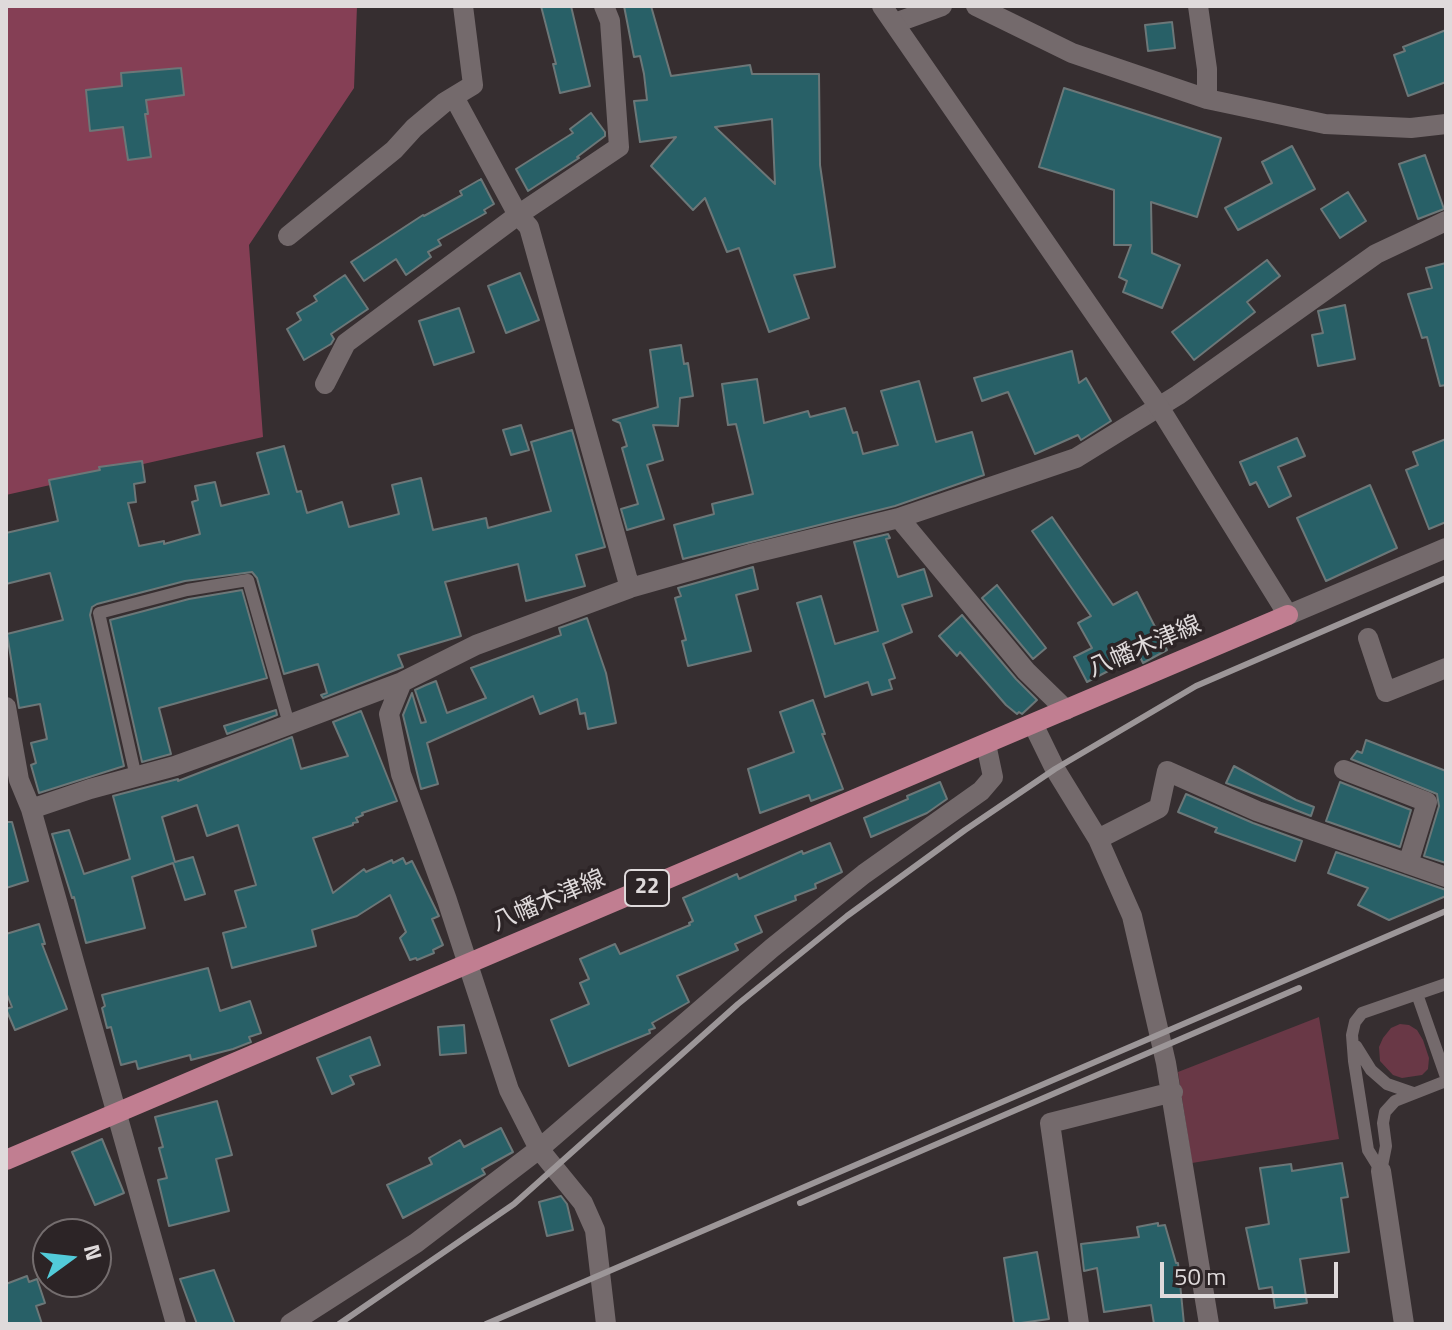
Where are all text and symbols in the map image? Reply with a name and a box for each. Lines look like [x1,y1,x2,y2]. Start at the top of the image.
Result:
street label: 八幡木津線 [1084,611,1206,685]
street label: 八幡木津線 [488,865,610,939]
road number: 22 [625,870,669,906]
north arrow [32,1218,112,1298]
text: N [75,1241,112,1264]
scale bar [1164,1246,1342,1296]
text: 50 m [1174,1258,1226,1294]

